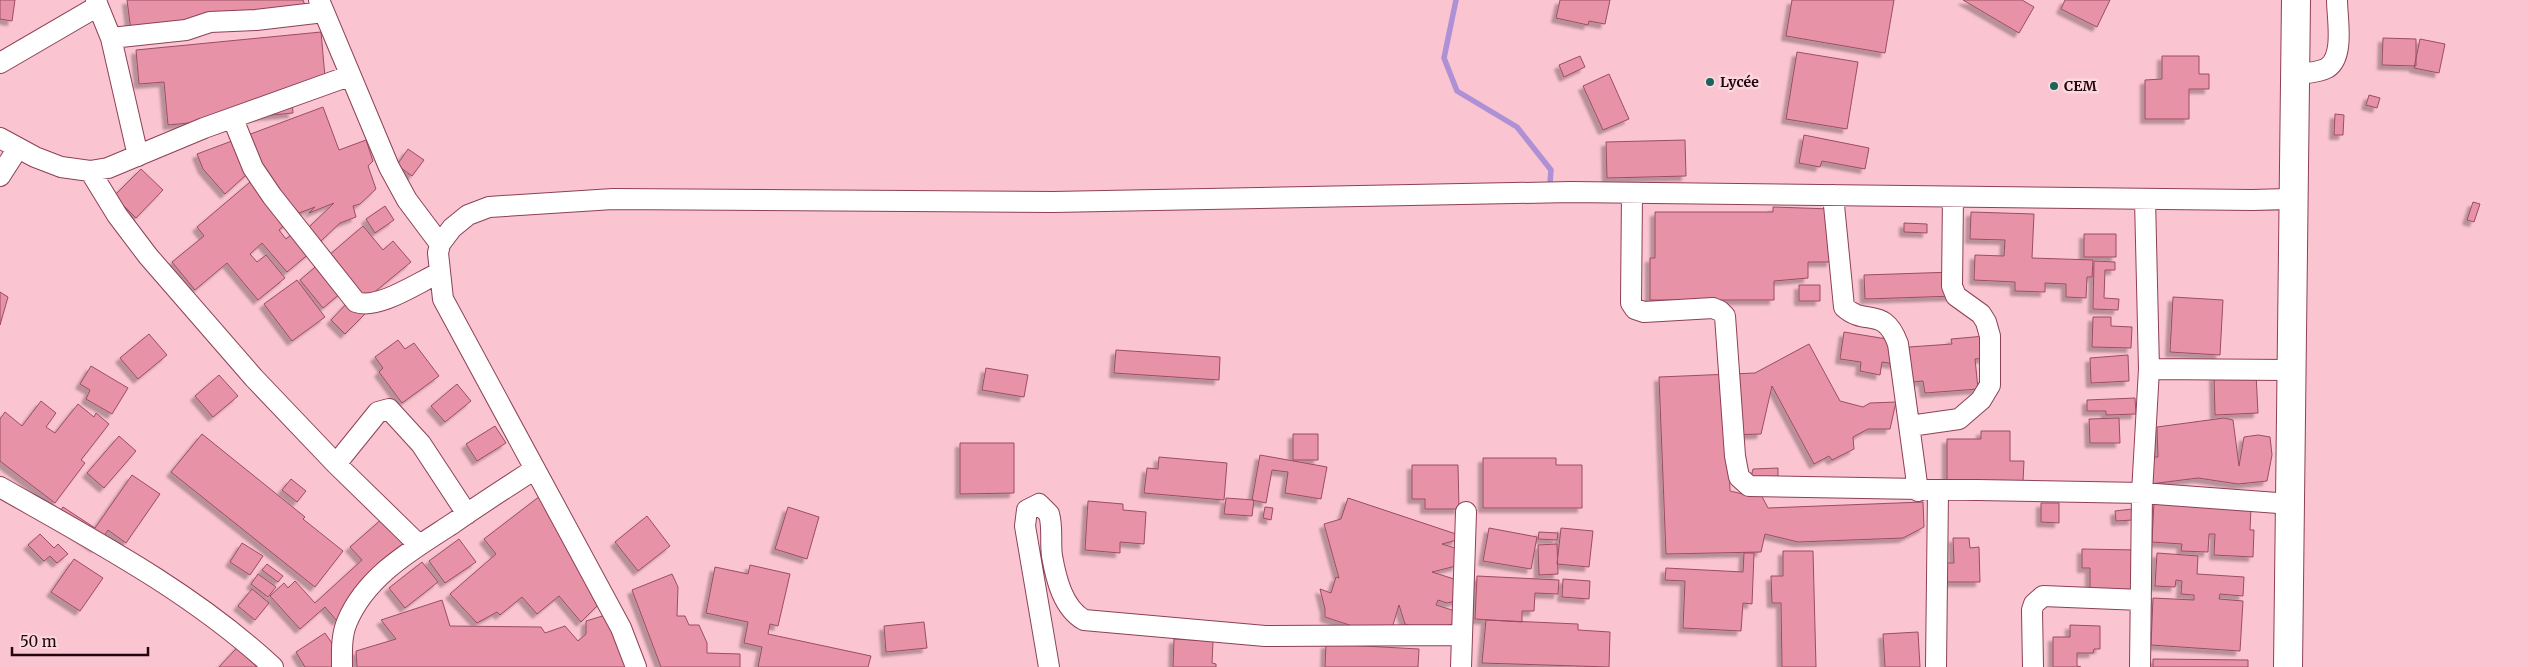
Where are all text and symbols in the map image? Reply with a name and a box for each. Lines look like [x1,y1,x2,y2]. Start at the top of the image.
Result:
place label: Lycée [1720,73,1759,91]
marker: Lycée [1704,76,1716,88]
place label: CEM [2064,77,2098,95]
marker: CEM [2048,80,2060,92]
scale bar [12,624,149,656]
text: 50 m [20,632,57,651]

